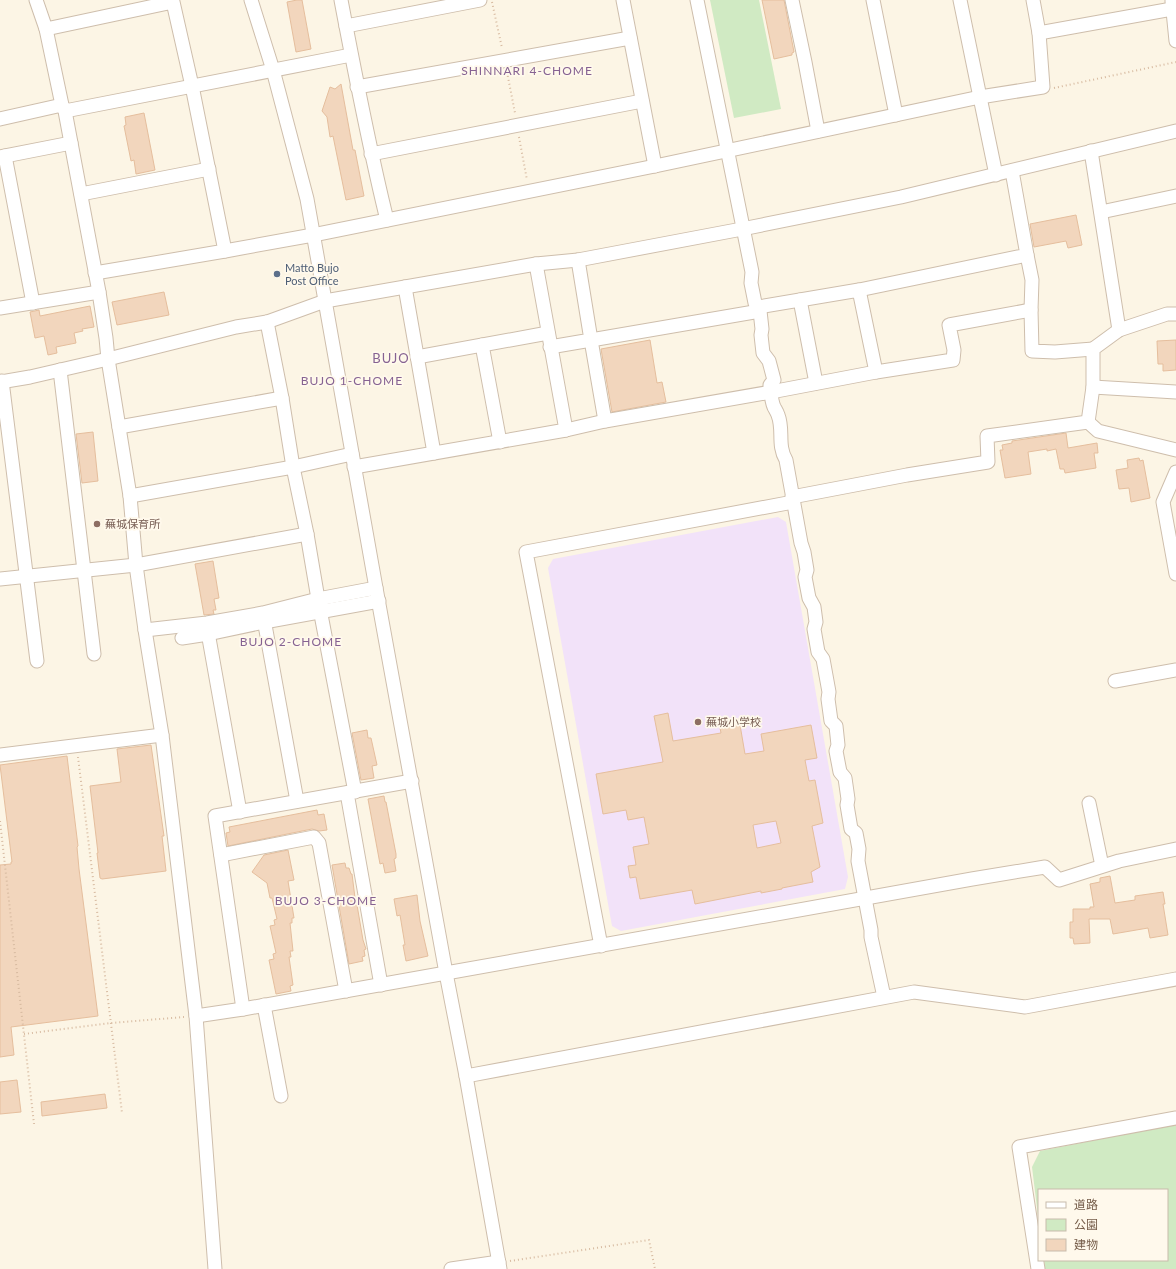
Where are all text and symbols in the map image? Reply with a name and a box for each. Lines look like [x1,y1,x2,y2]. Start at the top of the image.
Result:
district label: SHINNARI 4-CHOME [461,63,593,78]
place label: Matto Bujo Post Office [285,261,339,287]
marker: Matto Bujo Post Office [272,269,282,279]
district label: BUJO [372,350,410,366]
district label: BUJO 1-CHOME [301,373,403,388]
place label: 蕪城保育所 [105,517,161,530]
marker: 蕪城保育所 [92,519,102,529]
district label: BUJO 2-CHOME [240,634,342,649]
place label: 蕪城小学校 [706,715,761,728]
marker: 蕪城小学校 [693,717,703,727]
district label: BUJO 3-CHOME [275,893,377,908]
legend [1038,1189,1168,1261]
text: 道路 [1074,1197,1098,1212]
text: 公園 [1074,1217,1098,1232]
text: 建物 [1074,1237,1098,1252]

